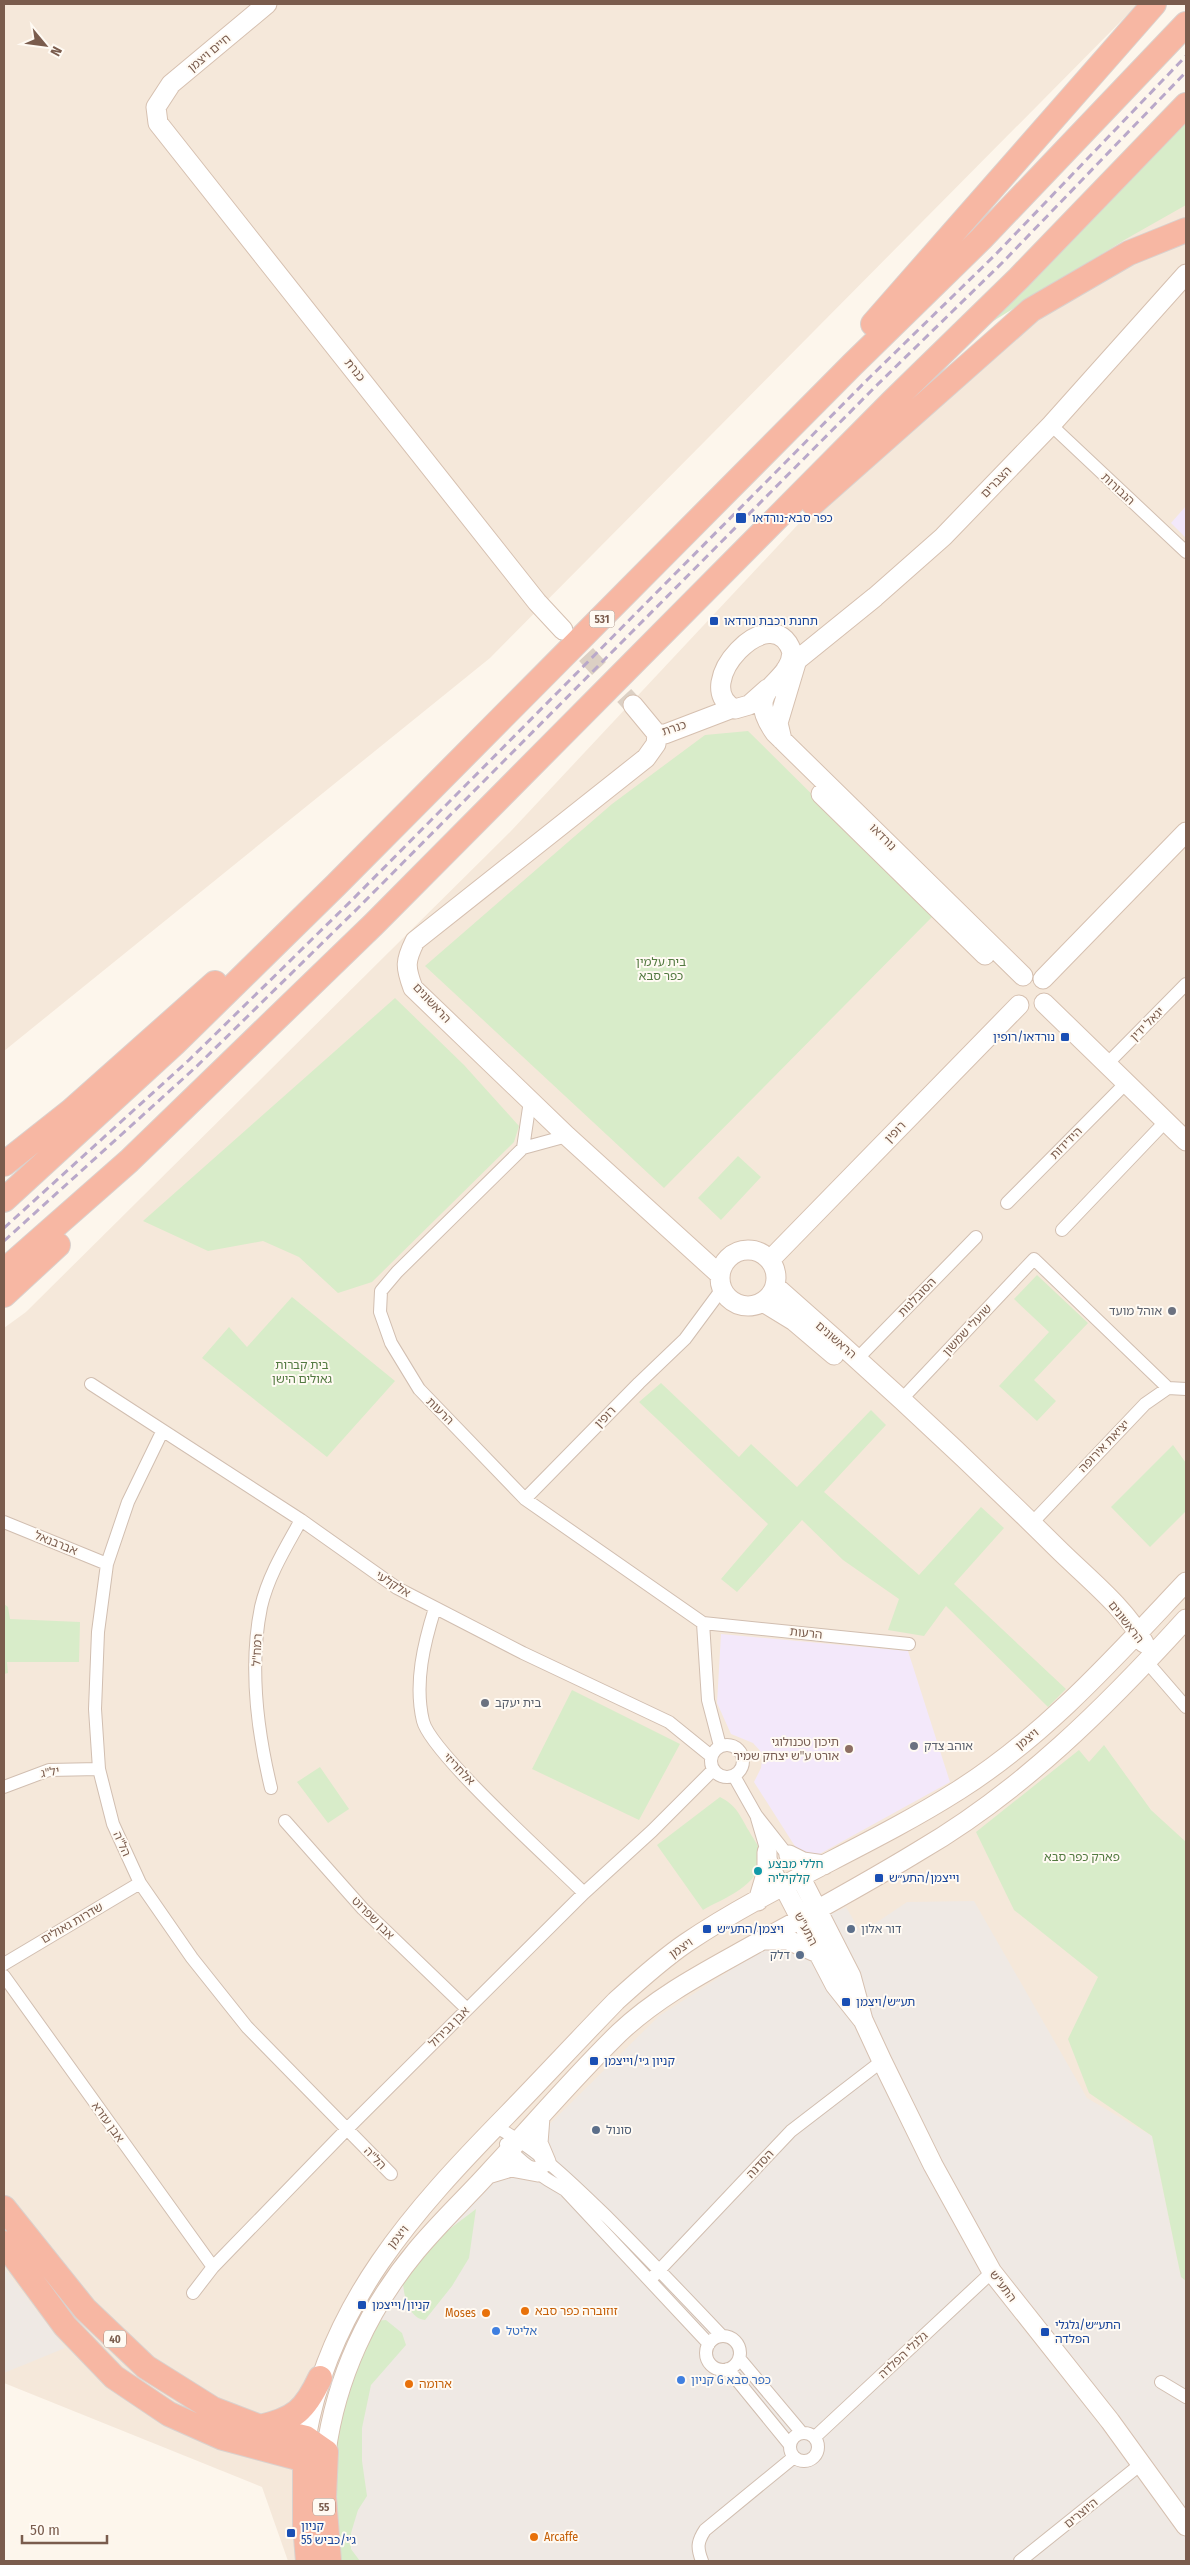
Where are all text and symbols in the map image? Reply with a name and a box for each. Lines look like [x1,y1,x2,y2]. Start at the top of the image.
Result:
north arrow [20,20,70,70]
street label: חיים ויצמן [185,31,233,75]
text: N [46,43,65,59]
street label: כנרת [342,356,368,384]
street label: הצברים [978,463,1014,501]
street label: הגבורות [1098,470,1138,508]
marker: כפר סבא-נורדאו [734,511,748,525]
place label: כפר סבא-נורדאו [752,511,833,525]
road number: 531 [590,610,614,628]
place label: תחנת רכבת נורדאו [724,614,818,628]
marker: תחנת רכבת נורדאו [708,615,720,627]
street label: כנרת [660,717,688,739]
street label: נורדאו [867,821,899,853]
park label: בית עלמין כפר סבא [636,955,686,983]
street label: הראשונים [410,980,454,1026]
street label: יגאל ידין [1127,1004,1167,1044]
place label: נורדאו/רופין [993,1030,1055,1044]
marker: נורדאו/רופין [1059,1031,1071,1043]
street label: רופין [882,1118,908,1146]
street label: הידידות [1047,1124,1085,1162]
street label: הסובלנות [895,1275,939,1319]
street label: שועלי שמשון [940,1301,994,1359]
place label: אוהל מועד [1109,1304,1162,1318]
marker: אוהל מועד [1166,1305,1178,1317]
street label: הראשונים [813,1319,859,1361]
park label: בית קברות גאולים הישן [272,1358,332,1386]
street label: הרעות [423,1394,457,1428]
street label: רופין [592,1403,618,1431]
street label: יציאת אירופה [1076,1417,1132,1475]
street label: אברבנאל [32,1528,80,1558]
street label: אלקלעי [373,1568,413,1600]
street label: הראשונים [1105,1598,1147,1646]
street label: הרעות [789,1624,823,1642]
street label: רמח"ל [249,1633,265,1667]
place label: בית יעקב [495,1696,541,1710]
marker: בית יעקב [479,1697,491,1709]
street label: ויצמן [1013,1725,1041,1753]
place label: תיכון טכנולוגי אורט ע"ש יצחק שמיר [733,1735,839,1763]
place label: אוהב צדק [924,1739,973,1753]
marker: אוהב צדק [908,1740,920,1752]
marker: תיכון טכנולוגי אורט ע"ש יצחק שמיר [843,1743,855,1755]
street label: אלחריזי [440,1750,478,1788]
street label: יל"ג [40,1764,60,1780]
street label: הל"ה [110,1829,134,1859]
park label: פארק כפר סבא [1044,1850,1120,1864]
place label: חללי מבצע קלקיליה [768,1857,823,1885]
marker: חללי מבצע קלקיליה [752,1865,764,1877]
place label: וייצמן/התע״ש [889,1871,959,1885]
marker: וייצמן/התע״ש [873,1872,885,1884]
street label: אבן שפרוט [349,1894,397,1942]
street label: שדרות גאולים [39,1900,105,1946]
street label: התע"ש [791,1910,821,1948]
place label: ויצמן/התע״ש [717,1922,784,1936]
place label: דור אלון [861,1922,902,1936]
marker: ויצמן/התע״ש [701,1923,713,1935]
marker: דור אלון [845,1923,857,1935]
street label: ויצמן [666,1935,696,1961]
place label: דלק [770,1948,790,1962]
marker: דלק [794,1949,806,1961]
place label: תע״ש/ויצמן [856,1995,915,2009]
marker: תע״ש/ויצמן [840,1996,852,2008]
street label: אבן גבירול [426,2003,473,2050]
place label: קניון ג׳י/וייצמן [604,2054,675,2068]
marker: קניון ג׳י/וייצמן [588,2055,600,2067]
street label: אבן עזרא [89,2099,127,2145]
place label: סונול [606,2123,632,2137]
marker: סונול [590,2124,602,2136]
street label: הל"ה [361,2144,389,2172]
street label: הסדנה [743,2147,777,2181]
street label: ויצמן [384,2223,412,2251]
street label: התע"ש [987,2268,1019,2304]
place label: קניון/וייצמן [372,2298,430,2312]
marker: קניון/וייצמן [356,2299,368,2311]
place label: זוזוברה כפר סבא [535,2304,618,2318]
marker: זוזוברה כפר סבא [519,2305,531,2317]
place label: Moses [445,2306,476,2320]
marker: Moses [480,2307,492,2319]
place label: התע״ש/גלגלי הפלדה [1055,2318,1121,2346]
place label: אליטל [506,2324,538,2338]
marker: אליטל [490,2325,502,2337]
marker: התע״ש/גלגלי הפלדה [1039,2326,1051,2338]
street label: גלגלי הפלדה [876,2328,931,2381]
road number: 40 [104,2330,126,2348]
place label: קניון G כפר סבא [691,2373,771,2387]
marker: קניון G כפר סבא [675,2374,687,2386]
place label: ארומה [419,2377,452,2391]
marker: ארומה [403,2378,415,2390]
street label: היוצרים [1061,2495,1101,2531]
road number: 55 [313,2498,335,2516]
scale bar [22,2512,108,2544]
place label: קניון ג׳י/כביש 55 [301,2519,357,2547]
text: 50 m [30,2521,60,2539]
marker: קניון ג׳י/כביש 55 [285,2527,297,2539]
place label: Arcaffe [544,2530,578,2544]
marker: Arcaffe [528,2531,540,2543]

